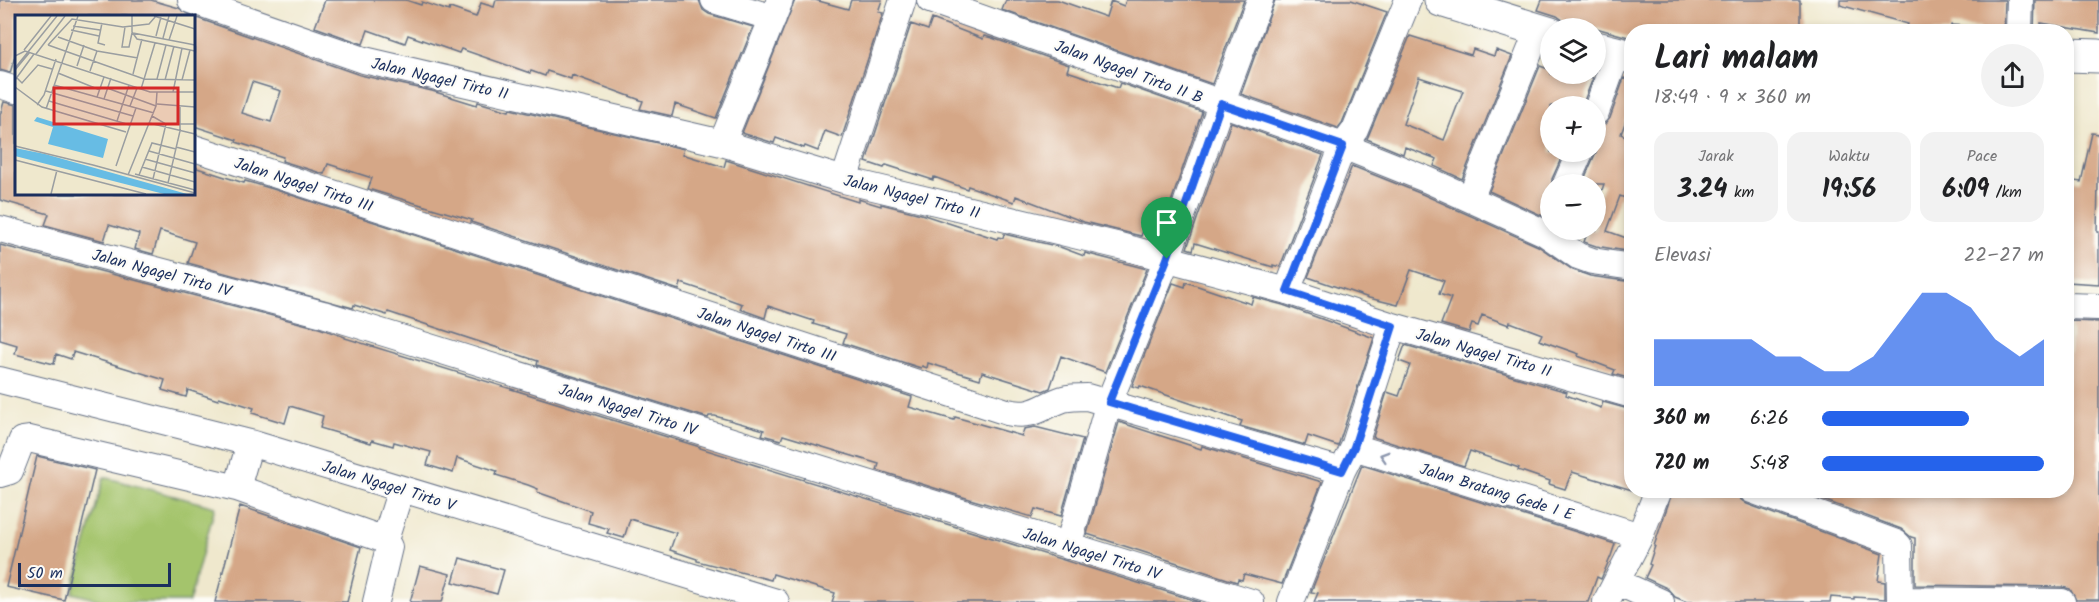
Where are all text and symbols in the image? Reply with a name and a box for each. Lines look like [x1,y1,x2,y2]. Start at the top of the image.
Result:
inset map [15,15,195,195]
map controls [1540,18,1606,240]
button: layers [1540,18,1606,84]
text: Lari malam [1654,33,1819,86]
street label: Jalan Ngagel Tirto II B [1051,34,1206,111]
button: share [1981,44,2044,107]
street label: Jalan Ngagel Tirto II [369,52,511,107]
text: 18:49 · 9 × 360 m [1654,82,1811,114]
button: + [1540,96,1606,162]
text: Jarak [1698,144,1734,169]
text: Waktu [1828,144,1870,169]
text: Pace [1967,144,1997,169]
street label: Jalan Ngagel Tirto III [231,151,376,220]
street label: Jalan Ngagel Tirto II [841,168,983,227]
text: 3.24 [1678,169,1728,211]
text: 19:56 [1822,169,1876,211]
text: 6:09 [1942,169,1989,211]
button: − [1540,174,1606,240]
text: km [1728,180,1754,205]
text: /km [1989,180,2022,205]
pin [1141,197,1192,259]
icon: arrive [1150,206,1183,239]
text: Elevasi [1654,240,1711,272]
text: 22–27 m [1964,240,2044,272]
street label: Jalan Ngagel Tirto IV [89,243,236,304]
street label: Jalan Ngagel Tirto III [694,301,839,370]
street label: Jalan Ngagel Tirto II [1413,322,1554,385]
street label: Jalan Ngagel Tirto IV [555,378,701,444]
text: 360 m [1654,403,1710,435]
text: 6:26 [1750,403,1789,435]
text: 720 m [1654,448,1709,480]
text: 5:48 [1750,448,1789,480]
one-way arrow [1379,451,1390,463]
street label: Jalan Ngagel Tirto V [319,454,460,519]
street label: Jalan Bratang Gede I E [1416,457,1577,528]
street label: Jalan Ngagel Tirto IV [1019,522,1165,588]
scale bar [18,560,171,588]
text: 50 m [27,561,63,586]

